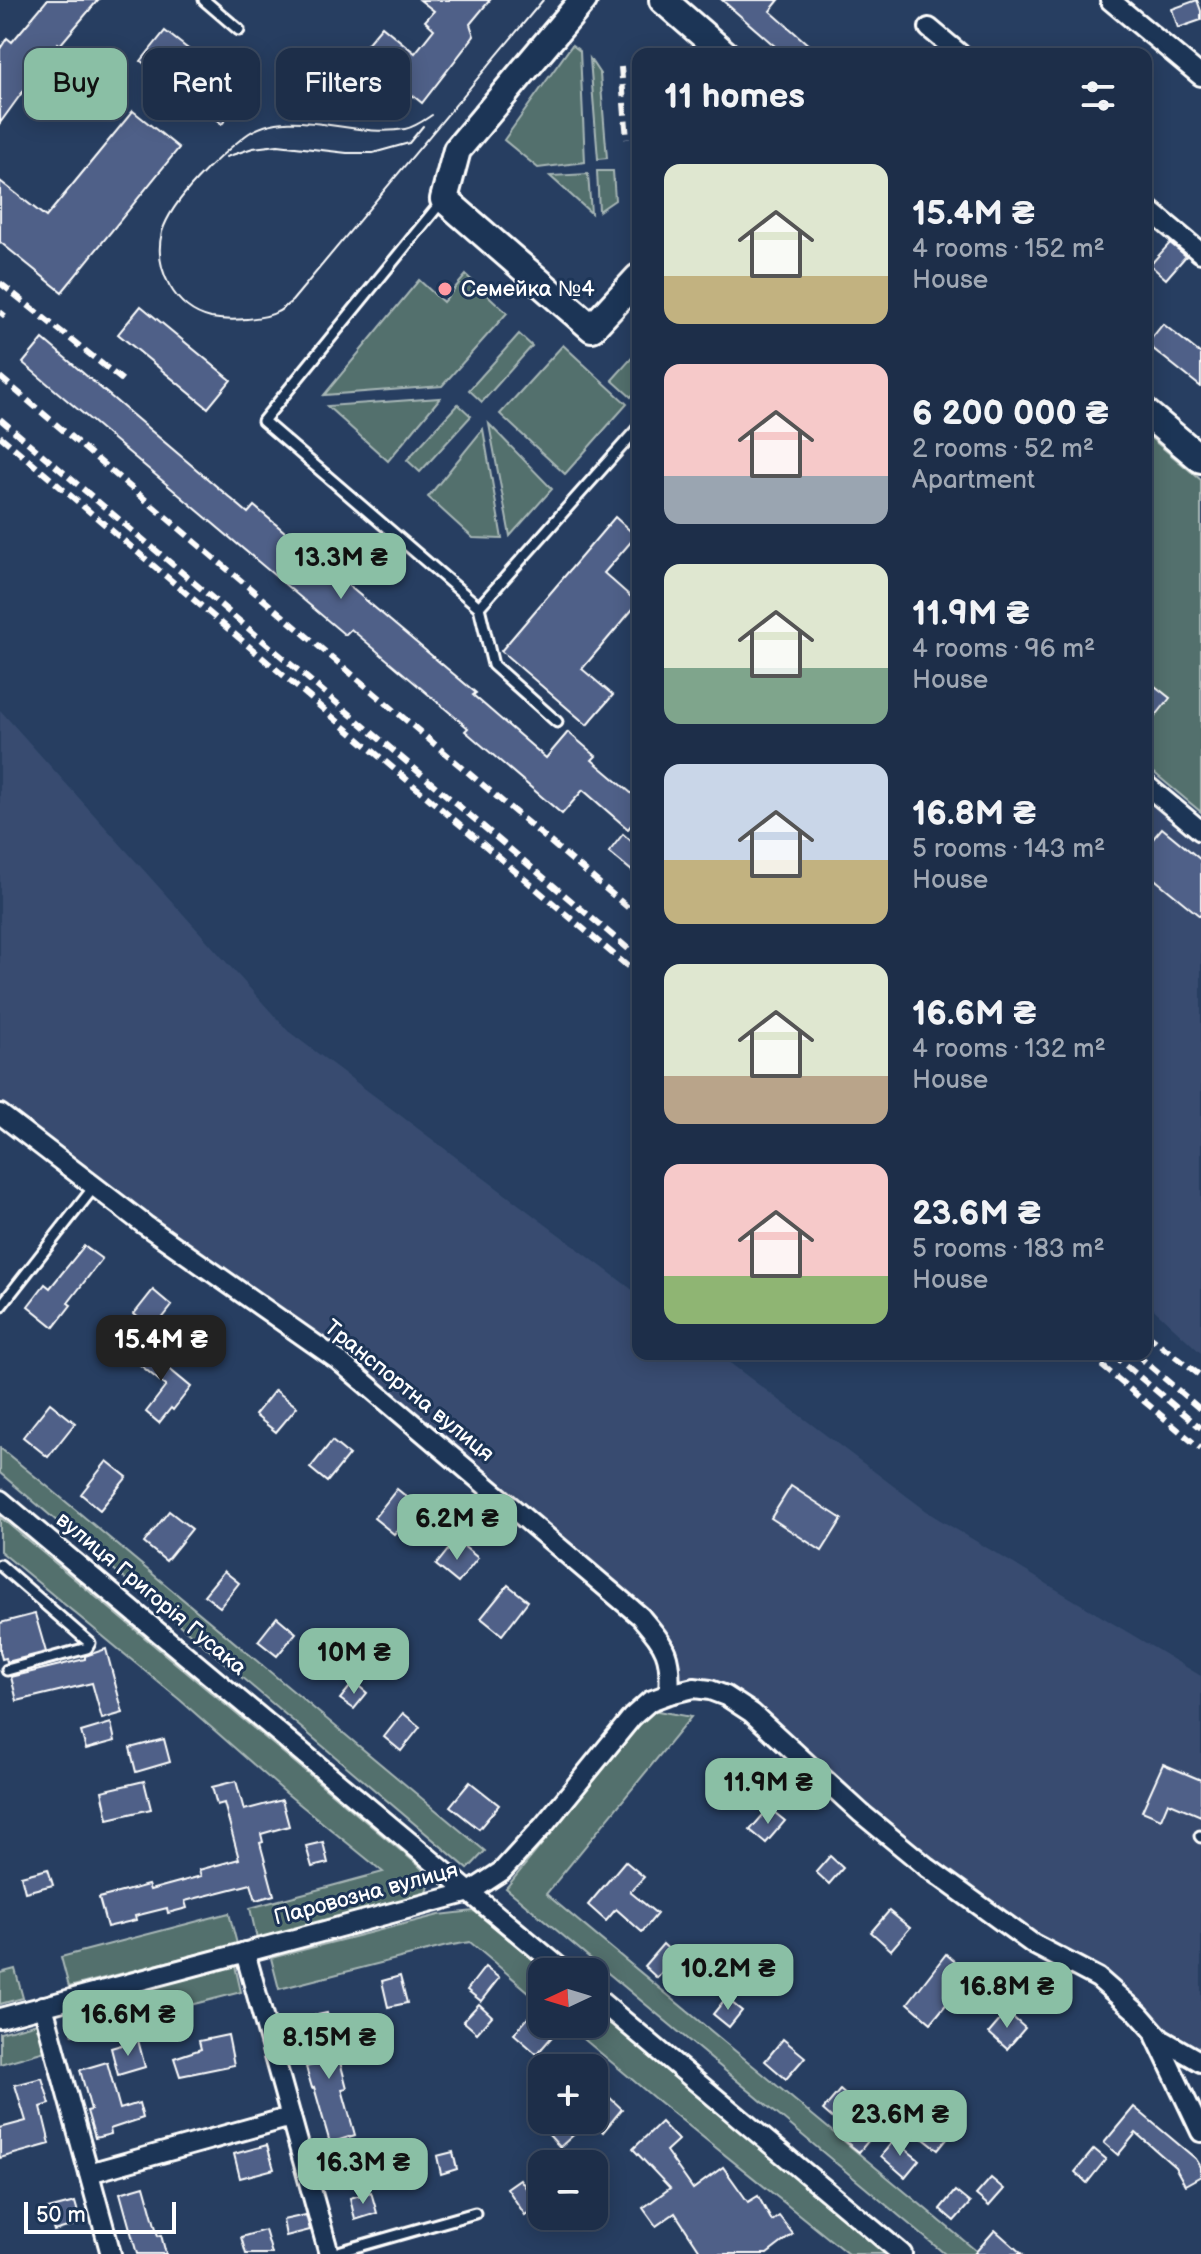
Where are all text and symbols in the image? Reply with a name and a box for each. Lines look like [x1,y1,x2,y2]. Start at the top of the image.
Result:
chip: Buy [24,48,127,120]
chip: Rent [143,48,260,120]
chip: Filters [276,48,410,120]
icon: filters [1076,74,1120,118]
text: 11 homes [664,76,805,117]
text: 15.4M ₴ [912,193,1035,234]
icon: home [728,196,824,292]
text: 4 rooms · 152 m² [912,234,1105,265]
text: House [912,265,988,296]
place label: Семейка №4 [461,276,595,303]
marker: Семейка №4 [436,280,454,298]
text: 6 200 000 ₴ [912,393,1109,434]
icon: home [728,396,824,492]
text: 2 rooms · 52 m² [912,434,1094,465]
text: Apartment [912,465,1035,496]
pin: 13.3M ₴ [267,533,415,601]
text: 13.3M ₴ [294,543,388,574]
text: 11.9M ₴ [912,593,1029,634]
icon: home [728,596,824,692]
text: 4 rooms · 96 m² [912,634,1095,665]
text: House [912,665,988,696]
text: 16.8M ₴ [912,793,1036,834]
icon: home [728,796,824,892]
text: 5 rooms · 143 m² [912,834,1105,865]
text: House [912,865,988,896]
text: 16.6M ₴ [912,993,1036,1034]
icon: home [728,996,824,1092]
text: 4 rooms · 132 m² [912,1034,1106,1065]
text: House [912,1065,988,1096]
text: 23.6M ₴ [912,1193,1041,1234]
icon: home [728,1196,824,1292]
text: 5 rooms · 183 m² [912,1234,1105,1265]
text: House [912,1265,988,1296]
street label: Транспортна вулиця [319,1314,499,1468]
pin: 15.4M ₴ [87,1315,235,1383]
text: 15.4M ₴ [114,1325,208,1356]
pin: 6.2M ₴ [392,1494,522,1562]
text: 6.2M ₴ [415,1504,499,1535]
street label: вулиця Григорія Гусака [50,1506,252,1682]
pin: 10M ₴ [298,1628,410,1696]
text: 10M ₴ [317,1638,391,1669]
pin: 11.9M ₴ [694,1758,842,1826]
text: 11.9M ₴ [723,1768,813,1799]
street label: Паровозна вулиця [271,1856,461,1932]
pin: 10.2M ₴ [654,1944,802,2012]
text: 10.2M ₴ [680,1954,776,1985]
north arrow [528,1958,608,2038]
map controls [528,1958,608,2230]
pin: 16.8M ₴ [933,1962,1081,2030]
text: 16.8M ₴ [960,1972,1054,2003]
pin: 16.6M ₴ [54,1990,202,2058]
text: 16.6M ₴ [81,2000,175,2031]
pin: 8.15M ₴ [255,2013,403,2081]
text: 8.15M ₴ [282,2023,376,2054]
button: + [528,2054,608,2134]
pin: 23.6M ₴ [826,2090,974,2158]
text: 23.6M ₴ [851,2100,949,2131]
pin: 16.3M ₴ [289,2138,437,2206]
text: 16.3M ₴ [316,2148,410,2179]
button: − [528,2150,608,2230]
scale bar [24,2198,176,2234]
text: 50 m [36,2202,86,2229]

